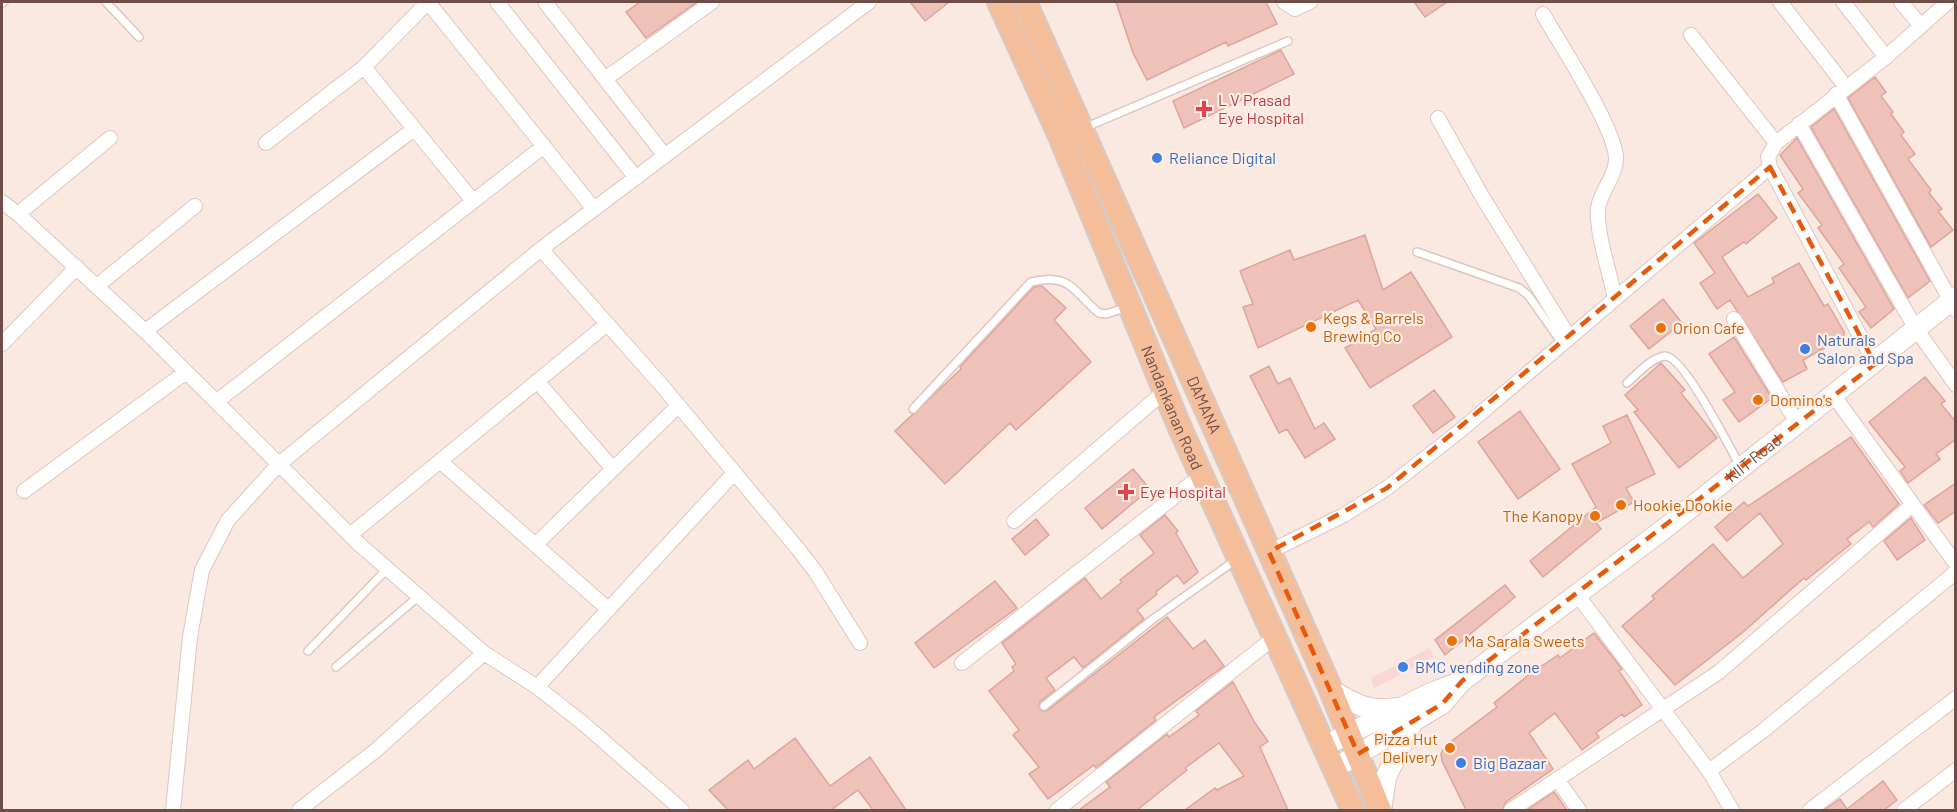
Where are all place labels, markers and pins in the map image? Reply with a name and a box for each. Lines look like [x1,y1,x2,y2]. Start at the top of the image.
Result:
place label: L V Prasad Eye Hospital [1218,90,1304,127]
marker: L V Prasad Eye Hospital [1195,100,1213,118]
place label: Reliance Digital [1169,148,1276,167]
marker: Reliance Digital [1150,151,1164,165]
place label: Kegs & Barrels Brewing Co [1323,308,1424,345]
place label: Orion Cafe [1673,318,1745,337]
marker: Kegs & Barrels Brewing Co [1304,320,1318,334]
marker: Orion Cafe [1654,321,1668,335]
place label: Naturals Salon and Spa [1817,330,1914,367]
marker: Naturals Salon and Spa [1798,342,1812,356]
place label: Domino's [1770,390,1832,409]
marker: Domino's [1751,393,1765,407]
place label: Eye Hospital [1140,482,1226,501]
marker: Eye Hospital [1117,483,1135,501]
place label: Hookie Dookie [1633,495,1733,514]
marker: Hookie Dookie [1614,498,1628,512]
place label: The Kanopy [1502,506,1584,525]
marker: The Kanopy [1588,509,1602,523]
place label: Ma Sarala Sweets [1464,631,1584,650]
marker: Ma Sarala Sweets [1445,634,1459,648]
place label: BMC vending zone [1415,657,1540,676]
marker: BMC vending zone [1396,660,1410,674]
place label: Pizza Hut Delivery [1374,729,1439,766]
marker: Pizza Hut Delivery [1443,741,1457,755]
place label: Big Bazaar [1473,753,1546,772]
marker: Big Bazaar [1454,756,1468,770]

